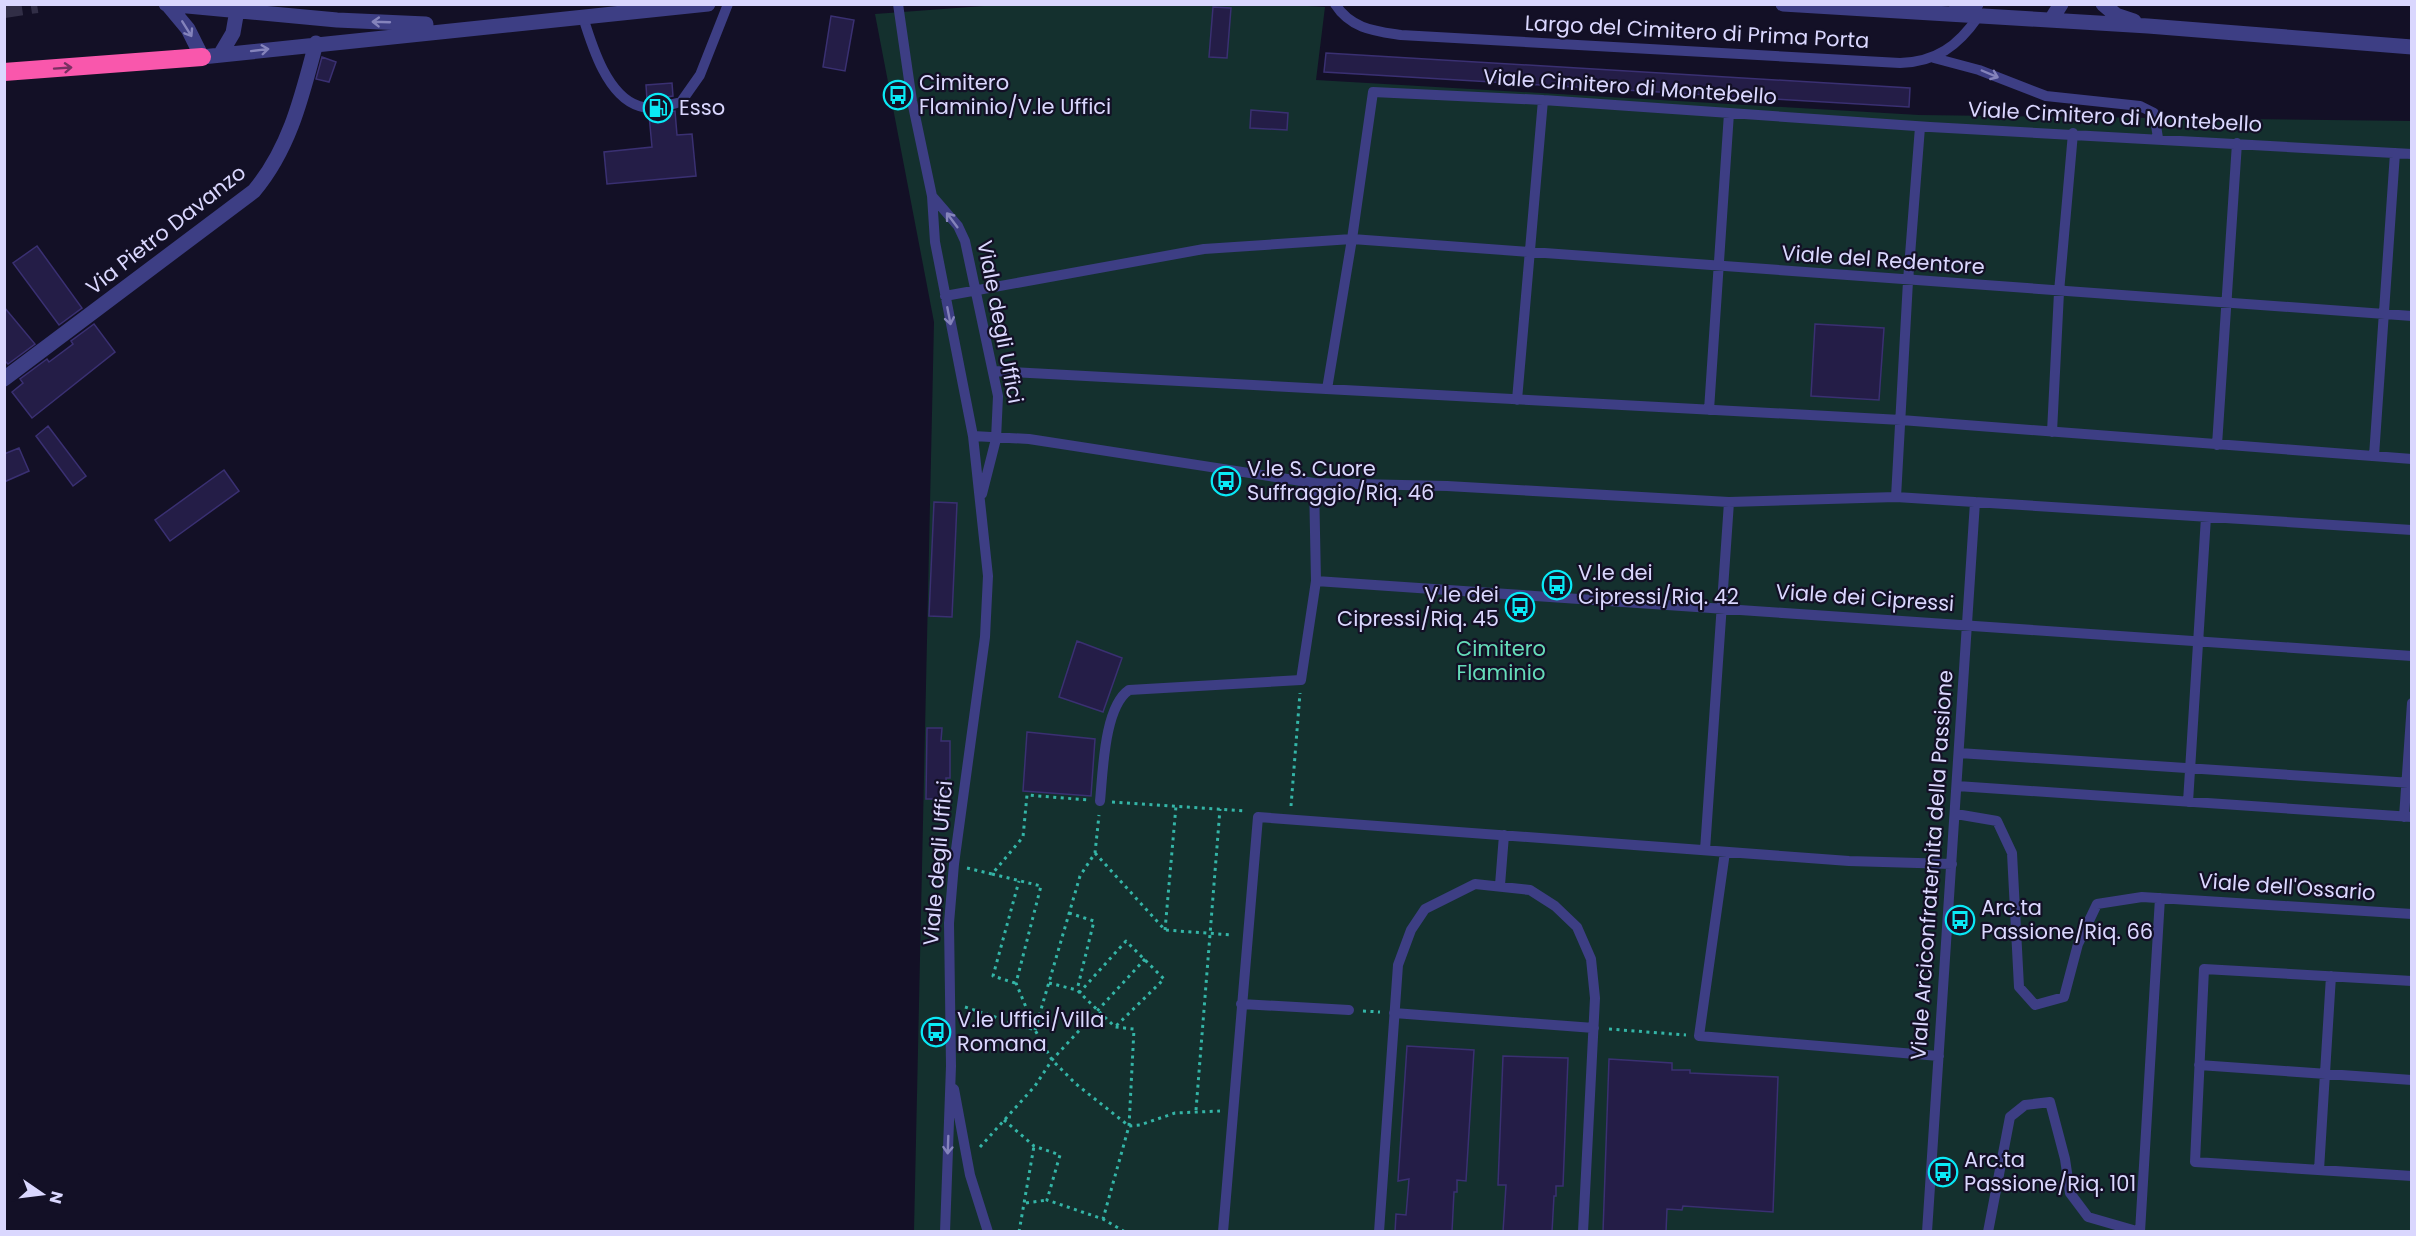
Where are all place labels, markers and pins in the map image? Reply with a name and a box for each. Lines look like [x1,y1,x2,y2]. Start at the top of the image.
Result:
place label: Cimitero Flaminio/V.le Uffici [919,68,1111,121]
bus stop icon: Cimitero Flaminio/V.le Uffici [882,79,914,111]
fuel station icon: Esso [642,92,674,124]
place label: Esso [679,93,725,122]
place label: V.le S. Cuore Suffraggio/Riq. 46 [1247,454,1434,507]
bus stop icon: V.le S. Cuore Suffraggio/Riq. 46 [1210,465,1242,497]
place label: V.le dei Cipressi/Riq. 42 [1578,558,1739,611]
bus stop icon: V.le dei Cipressi/Riq. 42 [1541,569,1573,601]
place label: V.le dei Cipressi/Riq. 45 [1337,580,1499,633]
bus stop icon: V.le dei Cipressi/Riq. 45 [1504,591,1536,623]
place label: Arc.ta Passione/Riq. 66 [1981,893,2153,946]
bus stop icon: Arc.ta Passione/Riq. 66 [1944,904,1976,936]
place label: V.le Uffici/Villa Romana [957,1005,1104,1058]
bus stop icon: V.le Uffici/Villa Romana [920,1016,952,1048]
place label: Arc.ta Passione/Riq. 101 [1964,1145,2136,1198]
bus stop icon: Arc.ta Passione/Riq. 101 [1927,1156,1959,1188]

